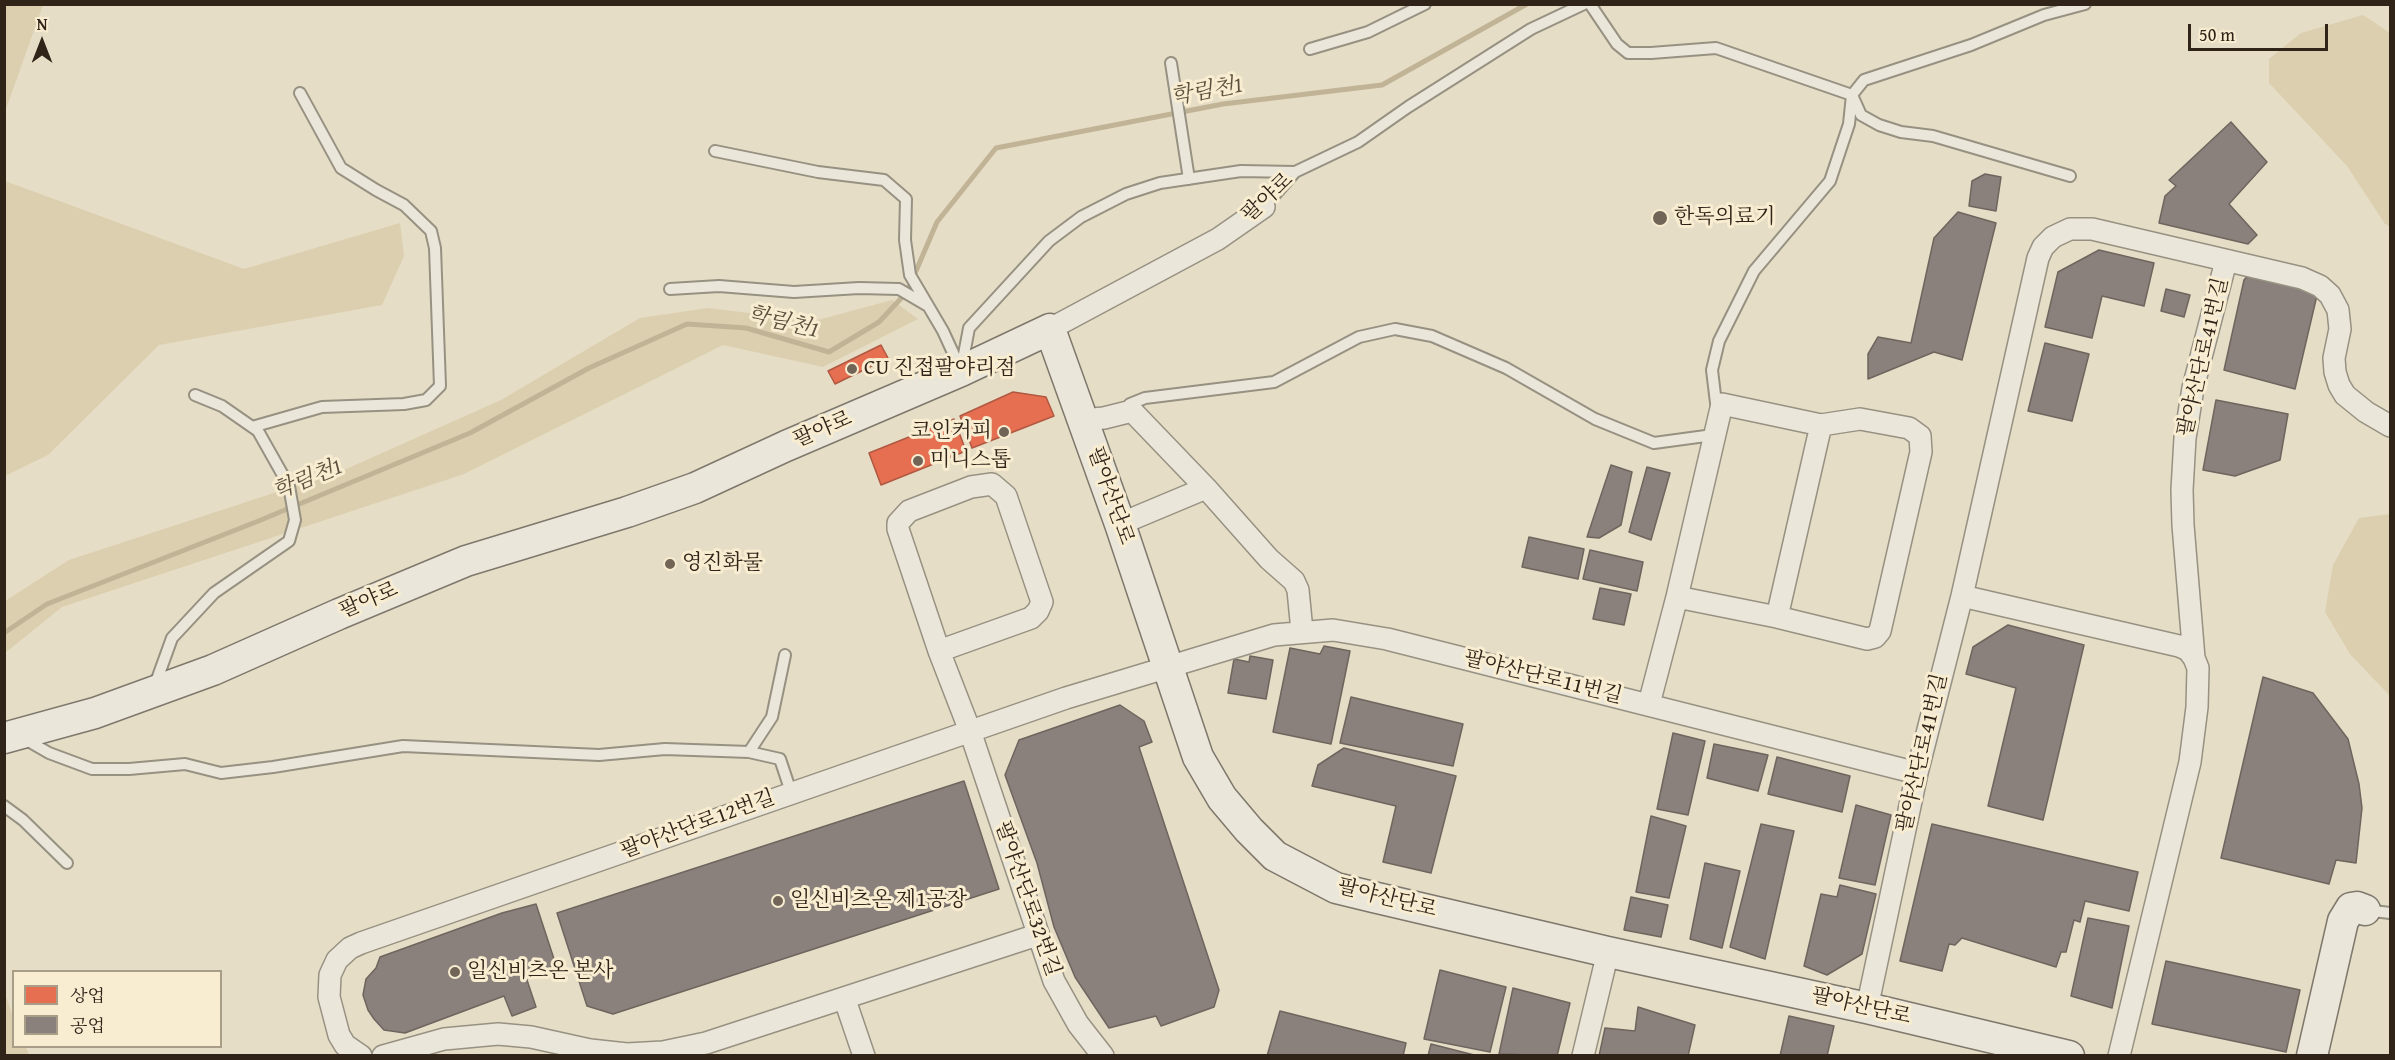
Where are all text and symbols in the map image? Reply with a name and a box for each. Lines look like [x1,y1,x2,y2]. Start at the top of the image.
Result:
north arrow [12,12,72,72]
text: N [37,12,47,36]
scale bar [2191,12,2330,50]
text: 50 m [2199,21,2235,48]
water label: 학림천1 [1169,73,1245,111]
street label: 팔야로 [1237,168,1299,228]
place label: 한독의료기 [1674,205,1775,231]
marker: 한독의료기 [1651,209,1669,227]
street label: 팔야산단로41번길 [2173,275,2235,439]
water label: 학림천1 [744,301,822,345]
place label: CU 진접팔야리점 [864,356,1016,382]
marker: CU 진접팔야리점 [845,362,859,376]
street label: 팔야로 [790,407,856,453]
place label: 코인커피 [911,419,992,445]
marker: 코인커피 [997,425,1011,439]
street label: 팔야산단로 [1082,444,1138,548]
place label: 미니스톱 [930,448,1011,474]
water label: 학림천1 [269,454,347,506]
marker: 미니스톱 [911,454,925,468]
place label: 영진화물 [682,551,763,577]
marker: 영진화물 [663,557,677,571]
street label: 팔야로 [336,578,402,624]
street label: 팔야산단로11번길 [1461,646,1625,710]
street label: 팔야산단로41번길 [1892,671,1954,835]
street label: 팔야산단로12번길 [617,785,779,865]
street label: 팔야산단로32번길 [989,818,1065,980]
street label: 팔야산단로 [1335,875,1439,923]
place label: 일신비츠온 제1공장 [790,888,967,914]
marker: 일신비츠온 제1공장 [771,894,785,908]
place label: 일신비츠온 본사 [467,959,614,985]
marker: 일신비츠온 본사 [448,965,462,979]
legend [12,970,222,1048]
text: 상업 [70,982,105,1009]
street label: 팔야산단로 [1809,983,1913,1031]
text: 공업 [70,1012,105,1039]

